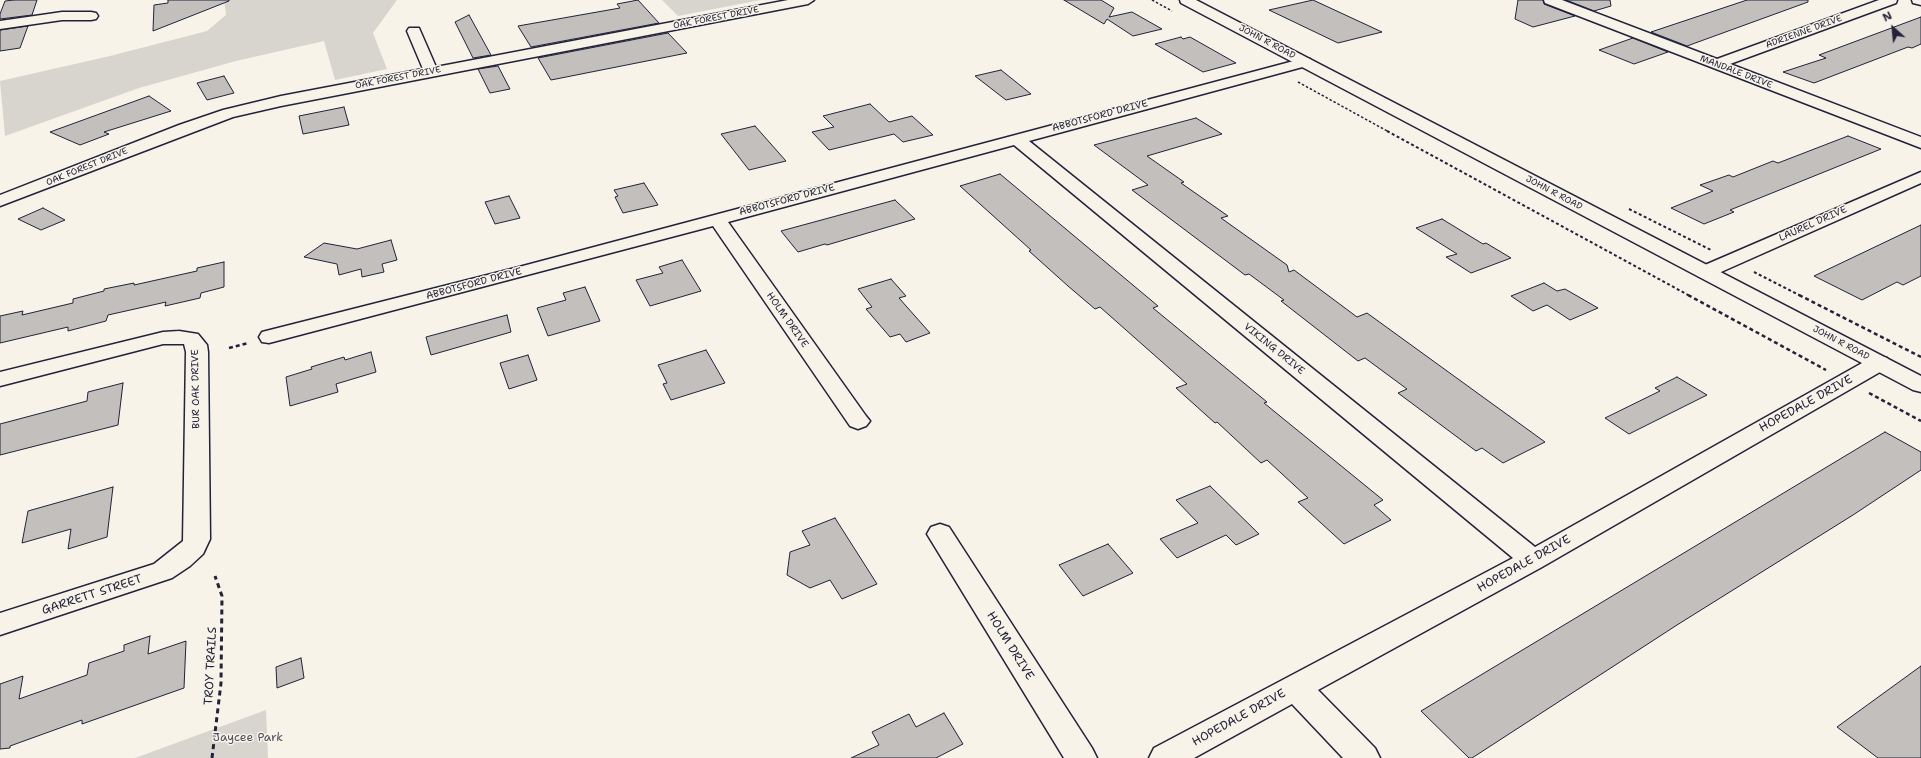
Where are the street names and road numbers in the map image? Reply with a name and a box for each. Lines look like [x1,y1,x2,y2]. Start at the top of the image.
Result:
street label: OAK FOREST DRIVE [672,4,760,32]
street label: ADRIENNE DRIVE [1764,13,1844,51]
street label: JOHN R ROAD [1237,23,1297,61]
street label: MANDALE DRIVE [1698,53,1774,91]
street label: OAK FOREST DRIVE [354,64,442,92]
street label: ABBOTSFORD DRIVE [1051,97,1149,135]
street label: OAK FOREST DRIVE [45,146,129,188]
street label: JOHN R ROAD [1524,174,1584,212]
street label: ABBOTSFORD DRIVE [738,181,836,219]
street label: LAUREL DRIVE [1777,204,1849,244]
street label: ABBOTSFORD DRIVE [425,265,523,303]
street label: HOLM DRIVE [763,290,811,350]
street label: VIKING DRIVE [1241,321,1307,377]
street label: JOHN R ROAD [1811,324,1871,362]
street label: BUR OAK DRIVE [189,349,203,429]
street label: HOPEDALE DRIVE [1757,372,1855,436]
street label: HOPEDALE DRIVE [1475,532,1573,596]
street label: GARRETT STREET [40,572,144,618]
street label: HOLM DRIVE [983,609,1037,683]
street label: TROY TRAILS [202,627,220,705]
street label: HOPEDALE DRIVE [1190,686,1288,750]

